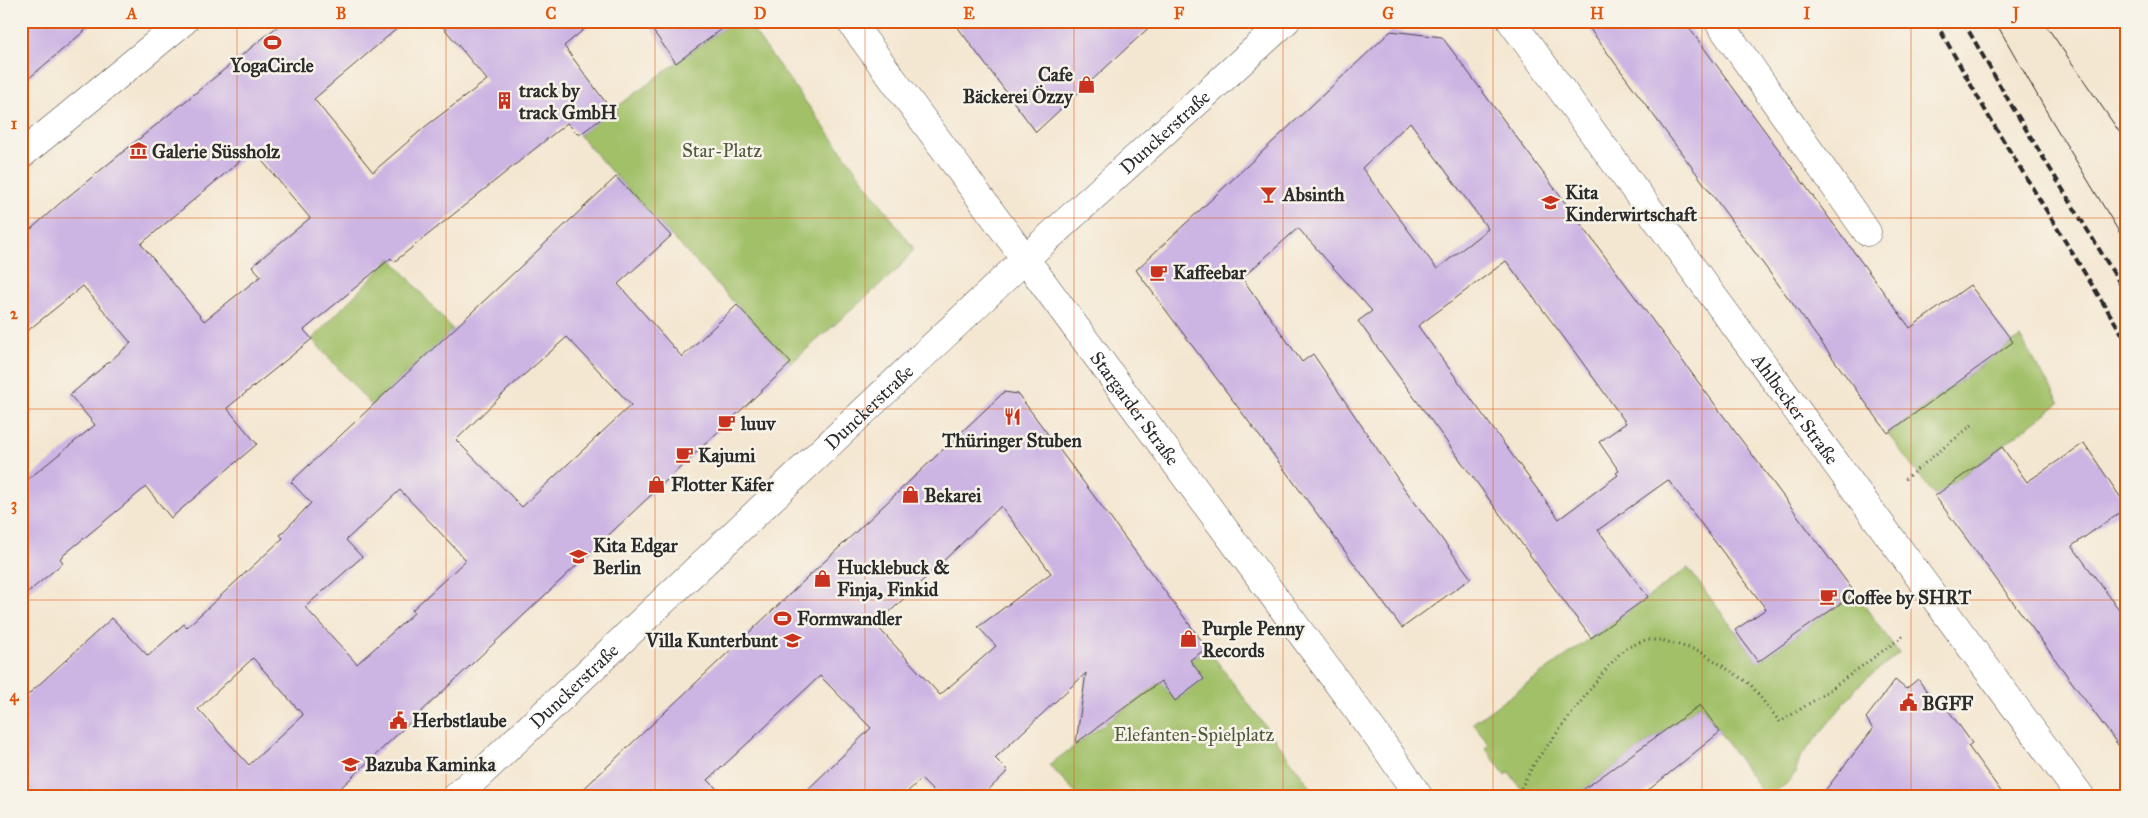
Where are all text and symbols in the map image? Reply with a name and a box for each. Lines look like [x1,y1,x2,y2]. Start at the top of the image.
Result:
text: A [126,4,138,23]
text: B [336,4,346,23]
text: C [546,4,557,23]
text: D [754,4,767,23]
text: E [963,4,975,23]
text: F [1174,4,1185,23]
text: G [1382,4,1394,23]
text: H [1590,4,1604,23]
text: I [1804,4,1811,23]
text: J [2011,4,2020,24]
sports icon: YogaCircle [262,32,282,52]
place label: YogaCircle [229,54,314,78]
place label: Cafe Bäckerei Özzy [963,63,1074,109]
shop icon: Cafe Bäckerei Özzy [1077,75,1097,95]
place label: track by track GmbH [518,79,617,124]
street label: Dunckerstraße [1115,85,1215,179]
building icon: track by track GmbH [495,91,515,111]
text: 1 [11,114,18,133]
park label: Star-Platz [682,139,762,162]
place label: Galerie Süssholz [152,140,280,163]
museum icon: Galerie Süssholz [128,141,148,161]
place label: Kita Kinderwirtschaft [1565,181,1697,226]
place label: Absinth [1281,183,1345,206]
bar icon: Absinth [1259,184,1279,204]
school or university icon: Kita Kinderwirtschaft [1541,193,1561,213]
place label: Kaffeebar [1173,261,1247,284]
cafe icon: Kaffeebar [1149,262,1169,282]
text: 2 [10,304,19,323]
street label: Stargarder Straße [1085,347,1185,470]
street label: Ahlbecker Straße [1746,348,1844,469]
street label: Dunckerstraße [820,360,918,455]
restaurant icon: Thüringer Stuben [1002,407,1022,427]
place label: luuv [740,412,776,435]
cafe icon: luuv [717,413,737,433]
place label: Thüringer Stuben [941,429,1082,453]
place label: Kajumi [698,444,756,468]
cafe icon: Kajumi [674,445,694,465]
place label: Flotter Käfer [671,473,774,496]
shop icon: Flotter Käfer [647,474,667,494]
place label: Bekarei [924,484,982,507]
shop icon: Bekarei [900,485,920,505]
text: 3 [11,495,17,515]
place label: Kita Edgar Berlin [593,534,678,579]
school or university icon: Kita Edgar Berlin [569,546,589,566]
place label: Hucklebuck & Finja, Finkid [837,556,950,602]
shop icon: Hucklebuck & Finja, Finkid [813,568,833,588]
place label: Coffee by SHRT [1842,586,1971,610]
cafe icon: Coffee by SHRT [1818,587,1838,607]
place label: Formwandler [797,607,903,630]
sports icon: Formwandler [773,608,793,628]
place label: Purple Penny Records [1202,617,1305,662]
place label: Villa Kunterbunt [645,629,778,652]
shop icon: Purple Penny Records [1178,629,1198,649]
school or university icon: Villa Kunterbunt [782,630,802,650]
street label: Dunckerstraße [525,639,623,733]
text: 4 [10,686,20,706]
place label: BGFF [1922,692,1974,715]
public building icon: BGFF [1898,693,1918,713]
place label: Herbstlaube [412,709,507,732]
public building icon: Herbstlaube [388,710,408,730]
park label: Elefanten-Spielplatz [1114,723,1275,746]
place label: Bazuba Kaminka [365,753,497,776]
school or university icon: Bazuba Kaminka [341,754,361,774]

